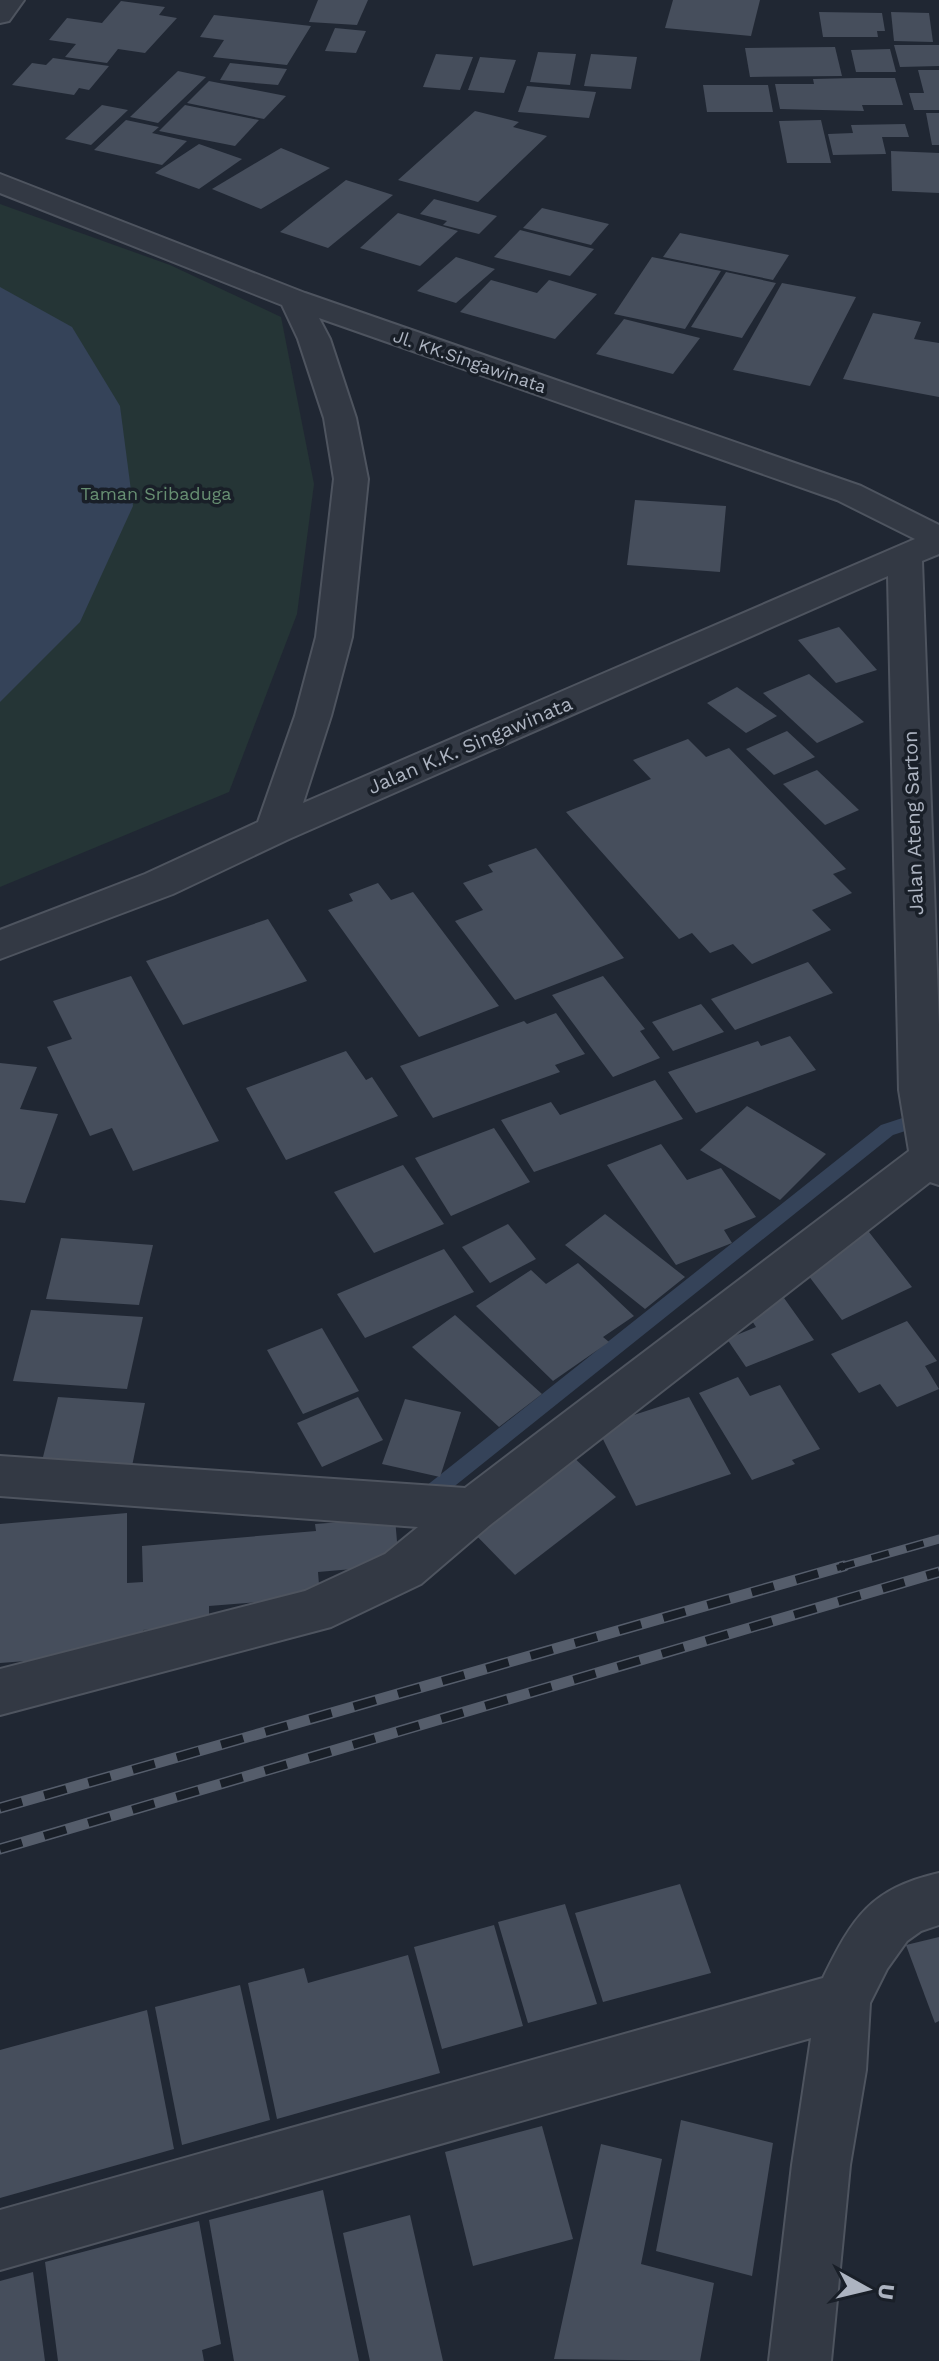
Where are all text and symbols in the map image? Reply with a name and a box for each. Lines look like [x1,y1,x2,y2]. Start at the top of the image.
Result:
street label: Jl. KK.Singawinata [391,325,549,397]
park label: Taman Sribaduga [80,483,232,504]
street label: Jalan K.K. Singawinata [364,691,576,799]
street label: Jalan Ateng Sarton [898,730,928,916]
north arrow [827,2249,907,2329]
text: U [873,2282,900,2301]

